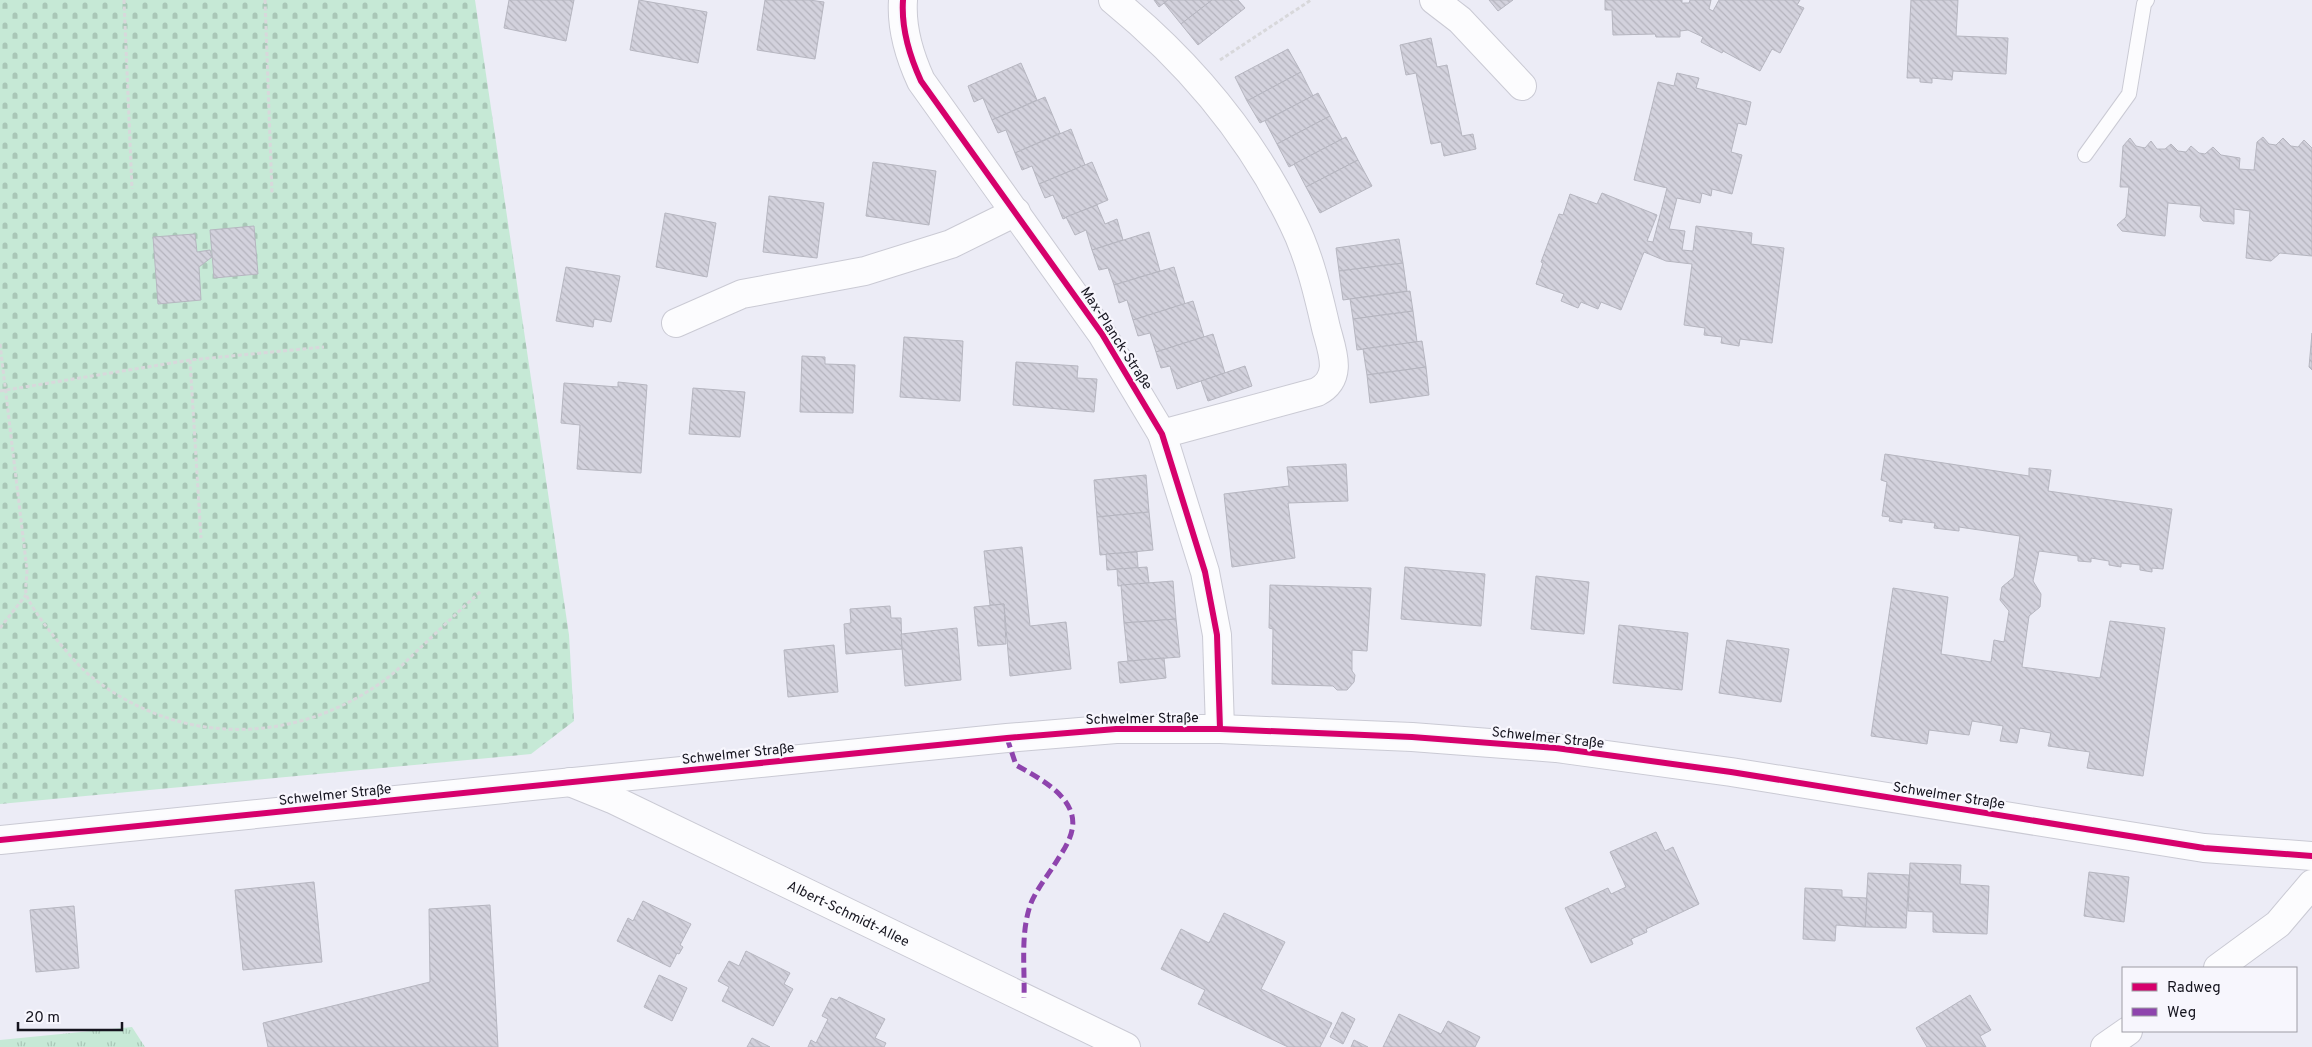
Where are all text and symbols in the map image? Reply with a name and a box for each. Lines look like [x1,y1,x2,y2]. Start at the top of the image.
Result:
street label: Max-Planck-Straße [1076,284,1155,393]
street label: Schwelmer Straße [1085,710,1199,729]
street label: Schwelmer Straße [1491,724,1605,753]
street label: Schwelmer Straße [681,740,795,769]
street label: Schwelmer Straße [1892,779,2006,814]
street label: Schwelmer Straße [278,781,392,810]
street label: Albert-Schmidt-Allee [784,878,912,951]
legend [2122,967,2297,1032]
text: Radweg [2167,979,2221,998]
scale bar [18,1000,121,1032]
text: Weg [2167,1004,2196,1023]
text: 20 m [25,1009,60,1028]

